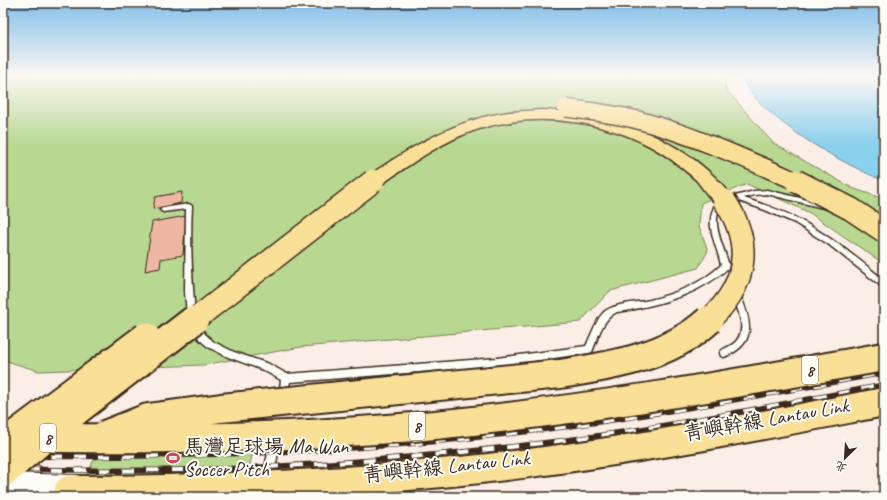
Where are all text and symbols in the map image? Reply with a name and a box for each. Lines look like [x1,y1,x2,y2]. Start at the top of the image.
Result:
road number: 8 [802,356,818,384]
street label: 青嶼幹線 Lantau Link [682,392,852,446]
road number: 8 [409,412,425,440]
road number: 8 [40,424,56,452]
place label: 馬灣足球場 Ma Wan Soccer Pitch [184,434,349,482]
north arrow [825,438,865,478]
street label: 青嶼幹線 Lantau Link [362,445,532,488]
sports icon: 馬灣足球場 Ma Wan Soccer Pitch [165,450,181,466]
text: 北 [833,458,849,476]

